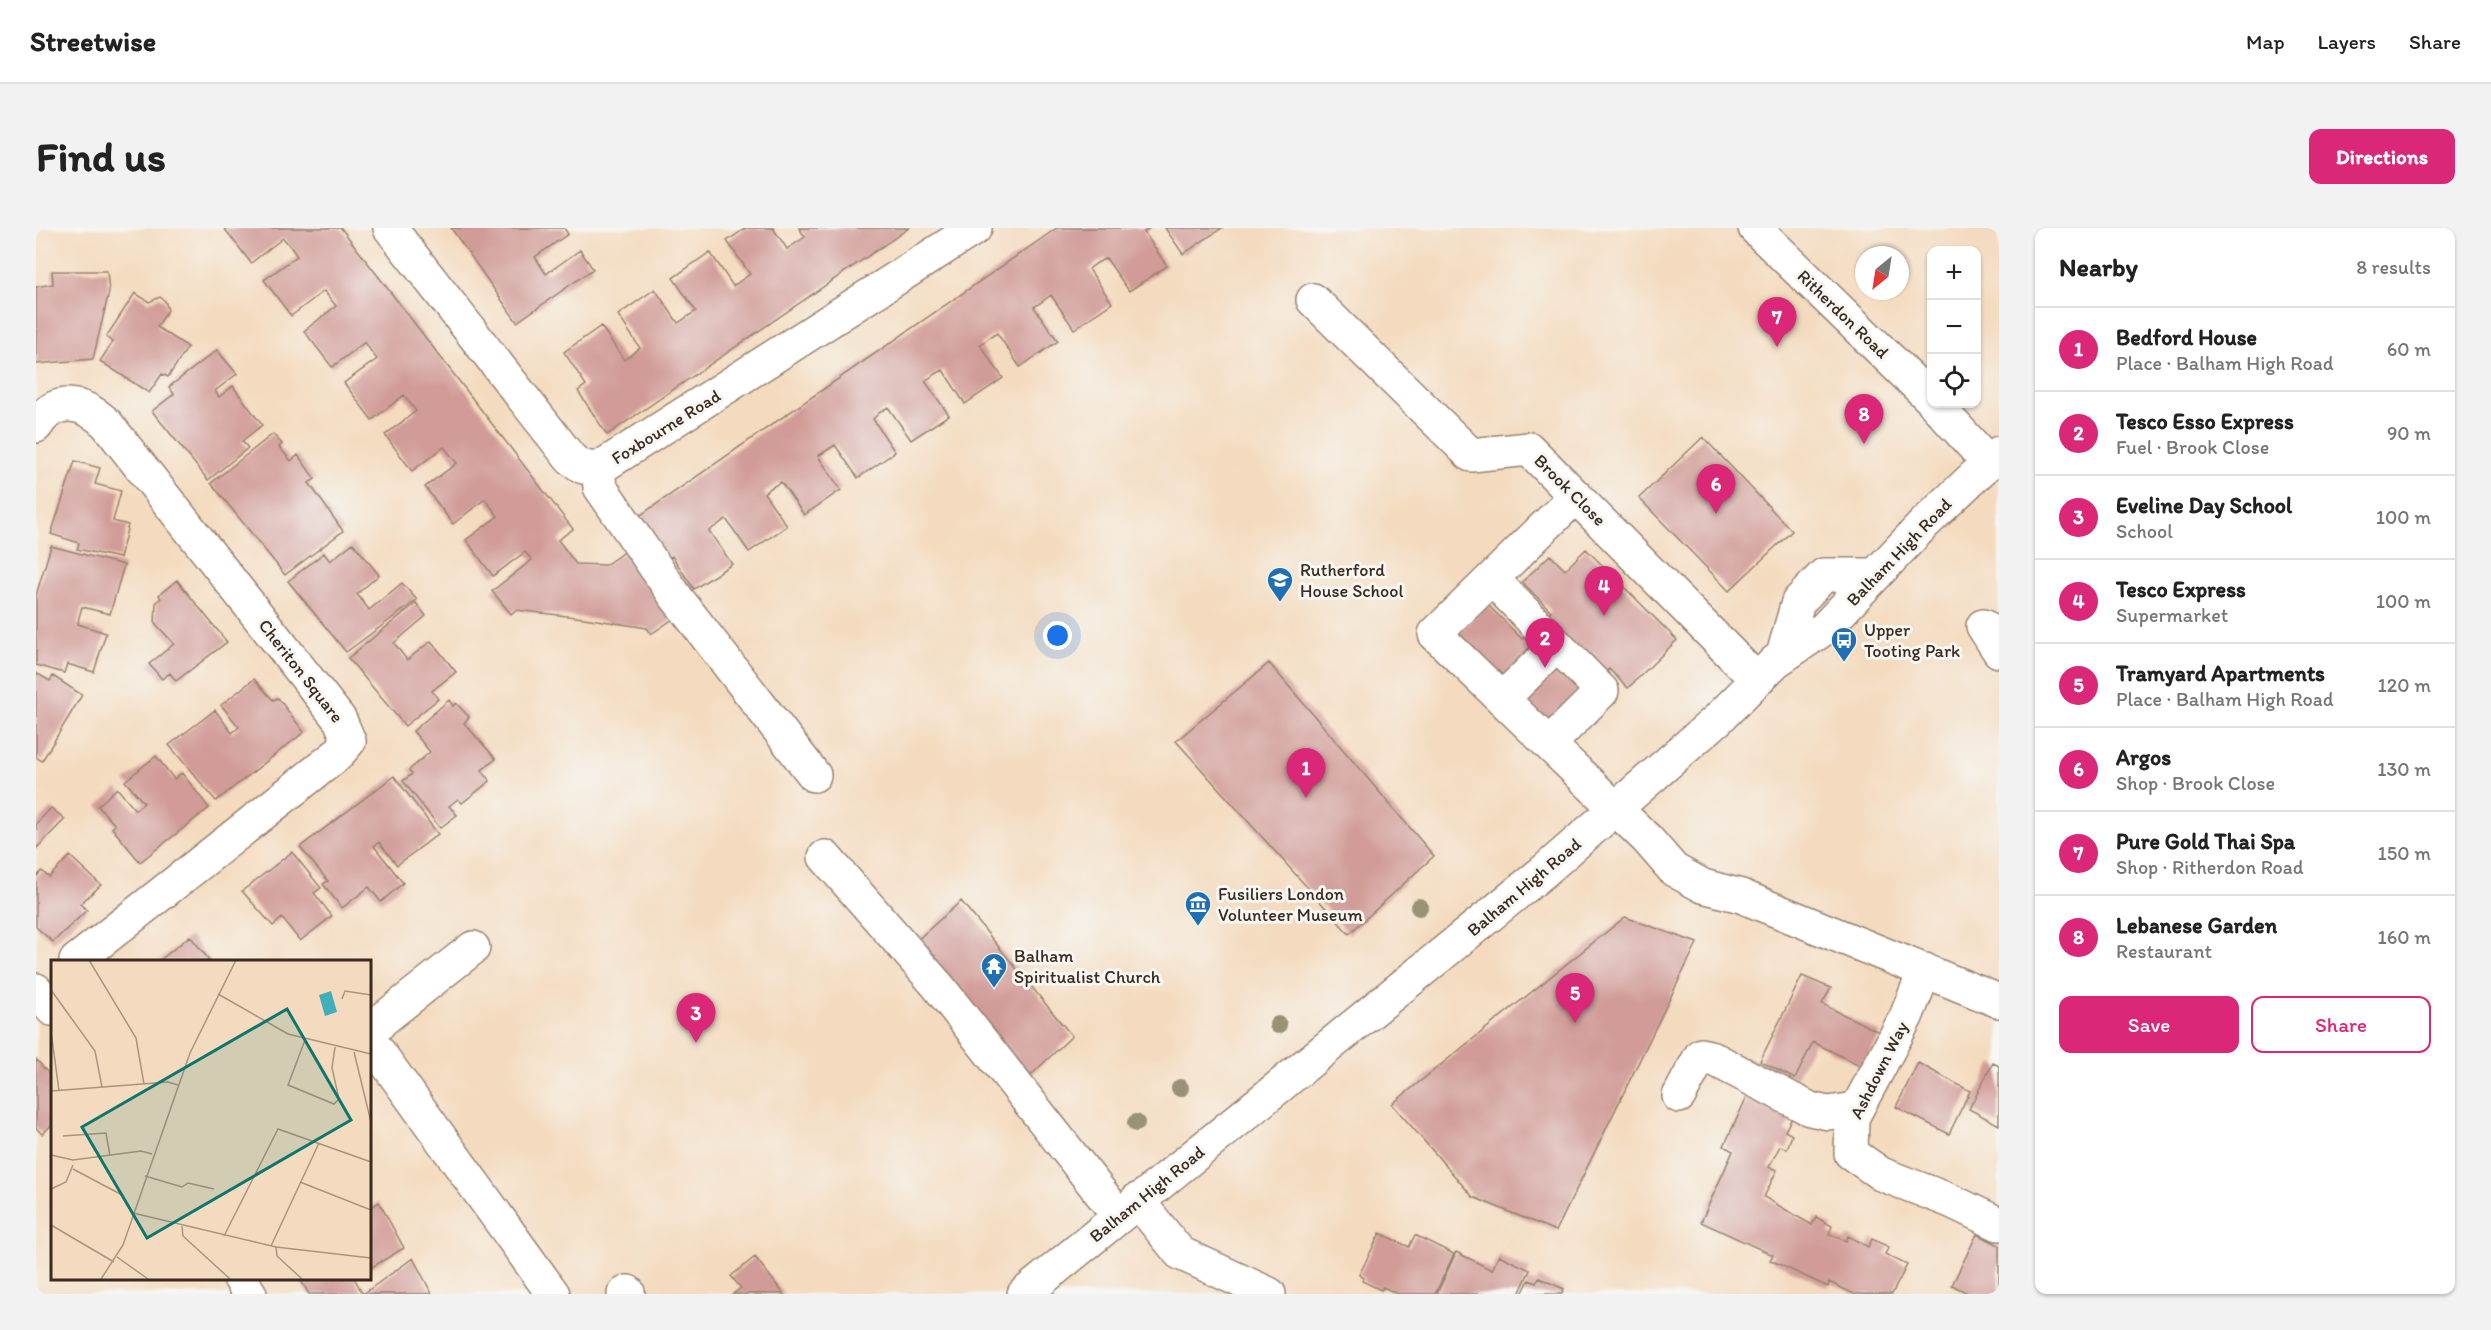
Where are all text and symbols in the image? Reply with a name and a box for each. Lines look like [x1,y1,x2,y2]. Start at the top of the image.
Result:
text: Streetwise [30,24,156,58]
text: Map [2246,29,2285,54]
text: Layers [2318,29,2376,54]
text: Share [2409,29,2461,54]
button: Directions [2309,129,2455,184]
text: Find us [36,131,166,182]
north arrow [1855,246,1909,300]
map controls [1927,246,1981,408]
button: + [1927,246,1981,300]
text: Nearby [2059,251,2138,283]
text: 8 results [2356,255,2431,279]
street label: Ritherdon Road [1793,265,1893,363]
pin: 7 [1758,298,1796,347]
button: − [1927,300,1981,354]
text: Bedford House [2116,324,2257,351]
text: 1 [2074,337,2083,361]
text: 60 m [2387,337,2431,361]
text: Place · Balham High Road [2116,351,2334,375]
button: locate [1927,354,1981,408]
street label: Foxbourne Road [607,385,725,469]
pin: 8 [1844,394,1884,444]
text: Tesco Esso Express [2116,408,2294,435]
text: 2 [2073,421,2084,445]
text: 90 m [2387,421,2431,445]
text: Fuel · Brook Close [2116,435,2269,459]
street label: Brook Close [1529,449,1611,531]
pin: 6 [1696,464,1736,514]
text: Eveline Day School [2116,492,2292,519]
street label: Balham High Road [1842,493,1956,611]
text: 3 [2073,505,2084,529]
text: 100 m [2376,505,2431,529]
text: School [2116,519,2173,543]
place label: Rutherford House School [1300,559,1404,602]
school or university icon: Rutherford House School [1265,565,1295,603]
pin: 4 [1584,566,1624,616]
text: Tesco Express [2116,576,2246,603]
text: 4 [2072,589,2085,613]
text: 100 m [2376,589,2431,613]
text: Supermarket [2116,603,2228,627]
street label: Cheriton Square [254,615,348,727]
pin: 2 [1526,618,1564,668]
place label: Upper Tooting Park [1864,619,1960,662]
your location [1043,621,1072,650]
bus stop icon: Upper Tooting Park [1829,625,1859,663]
text: Tramyard Apartments [2116,660,2325,687]
text: 5 [2073,673,2084,697]
text: 120 m [2378,673,2431,697]
text: Place · Balham High Road [2116,687,2334,711]
text: Argos [2116,744,2171,771]
pin: 1 [1286,748,1326,798]
text: 6 [2073,757,2084,781]
text: 130 m [2377,757,2431,781]
text: Shop · Brook Close [2116,771,2275,795]
text: Pure Gold Thai Spa [2116,828,2295,855]
street label: Balham High Road [1463,833,1586,941]
text: 7 [2074,841,2083,865]
text: 150 m [2378,841,2431,865]
text: Shop · Ritherdon Road [2116,855,2304,879]
place label: Fusiliers London Volunteer Museum [1218,883,1363,926]
museum icon: Fusiliers London Volunteer Museum [1183,889,1213,927]
text: Lebanese Garden [2116,912,2277,939]
text: 8 [2073,925,2084,949]
text: 160 m [2378,925,2431,949]
text: Restaurant [2116,939,2212,963]
place label: Balham Spiritualist Church [1014,945,1161,988]
temple icon: Balham Spiritualist Church [979,951,1009,989]
inset map [51,960,370,1279]
pin: 5 [1556,974,1594,1023]
pin: 3 [676,994,716,1043]
button: Save [2059,996,2239,1053]
button: Share [2251,996,2431,1053]
street label: Ashdown Way [1845,1017,1913,1122]
street label: Balham High Road [1085,1141,1209,1247]

